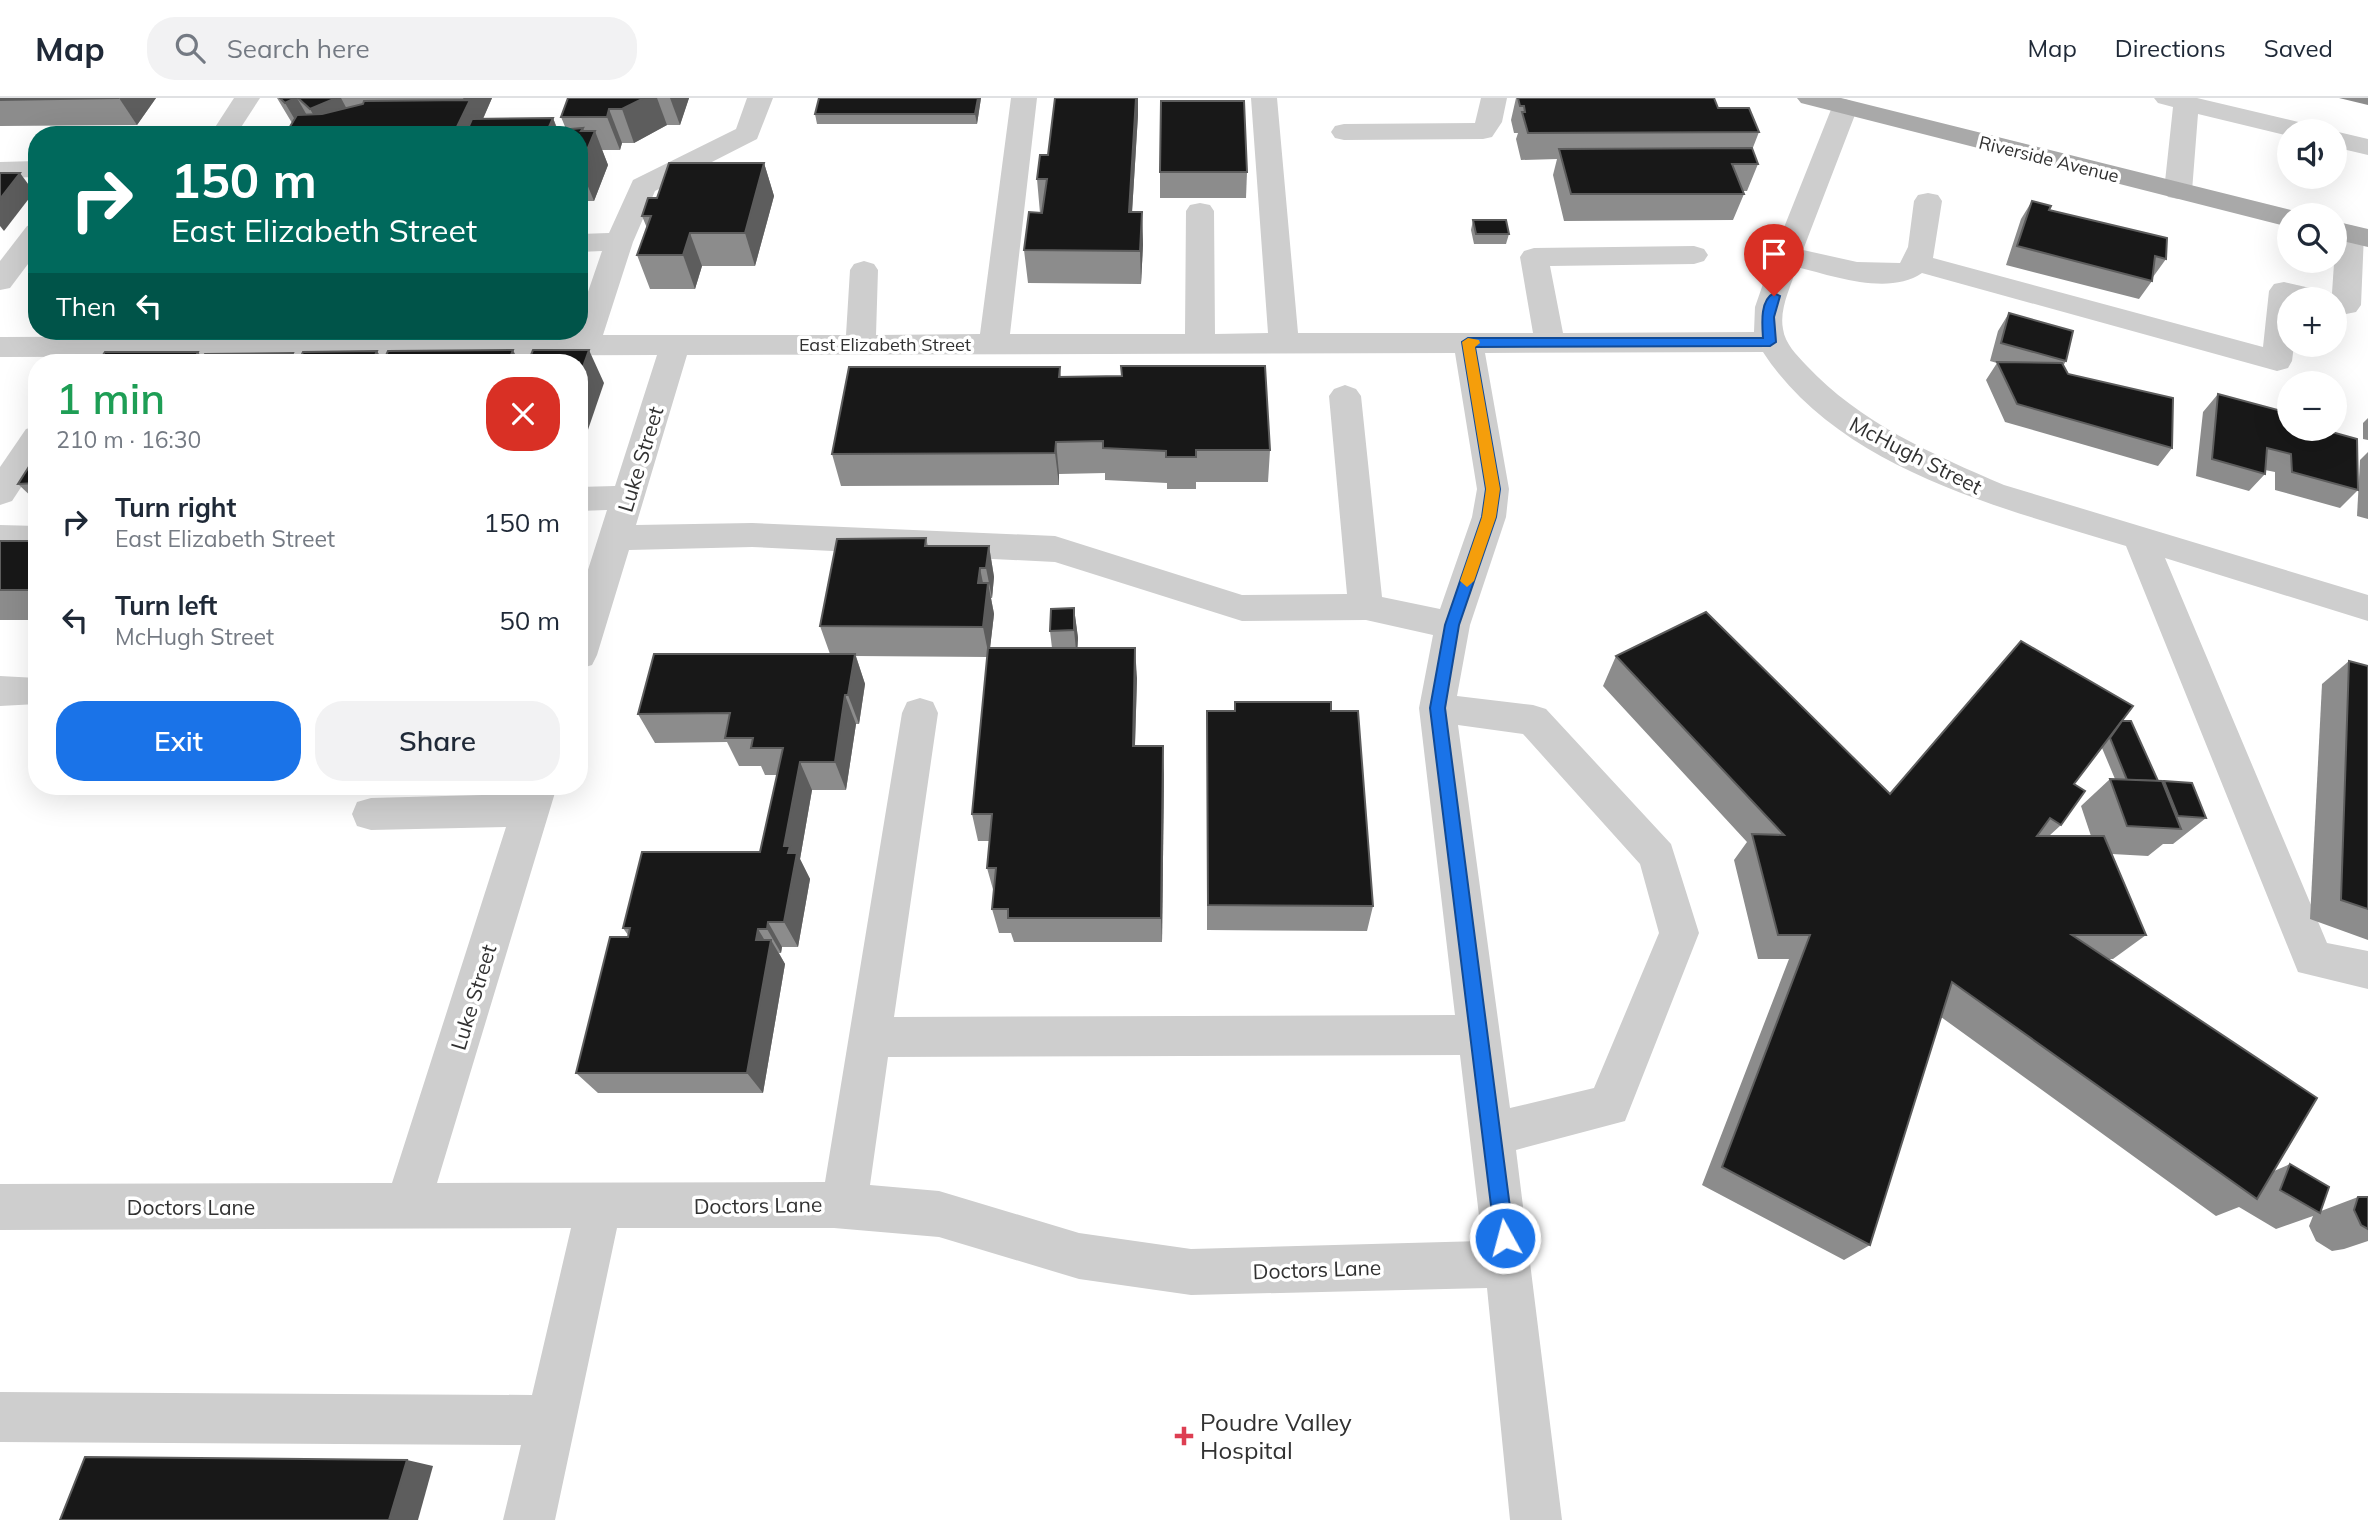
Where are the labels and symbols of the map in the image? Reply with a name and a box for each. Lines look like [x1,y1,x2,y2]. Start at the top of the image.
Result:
street label: Riverside Avenue [1977,130,2121,188]
pin [1744,224,1804,296]
street label: East Elizabeth Street [799,333,971,356]
street label: Luke Street [612,403,668,515]
street label: McHugh Street [1845,410,1987,500]
street label: Luke Street [445,941,501,1053]
street label: Doctors Lane [694,1191,822,1219]
street label: Doctors Lane [127,1194,255,1220]
position arrow [1468,1201,1542,1275]
street label: Doctors Lane [1252,1254,1382,1284]
place label: Poudre Valley Hospital [1200,1407,1352,1465]
marker: Poudre Valley Hospital [1174,1426,1194,1446]

